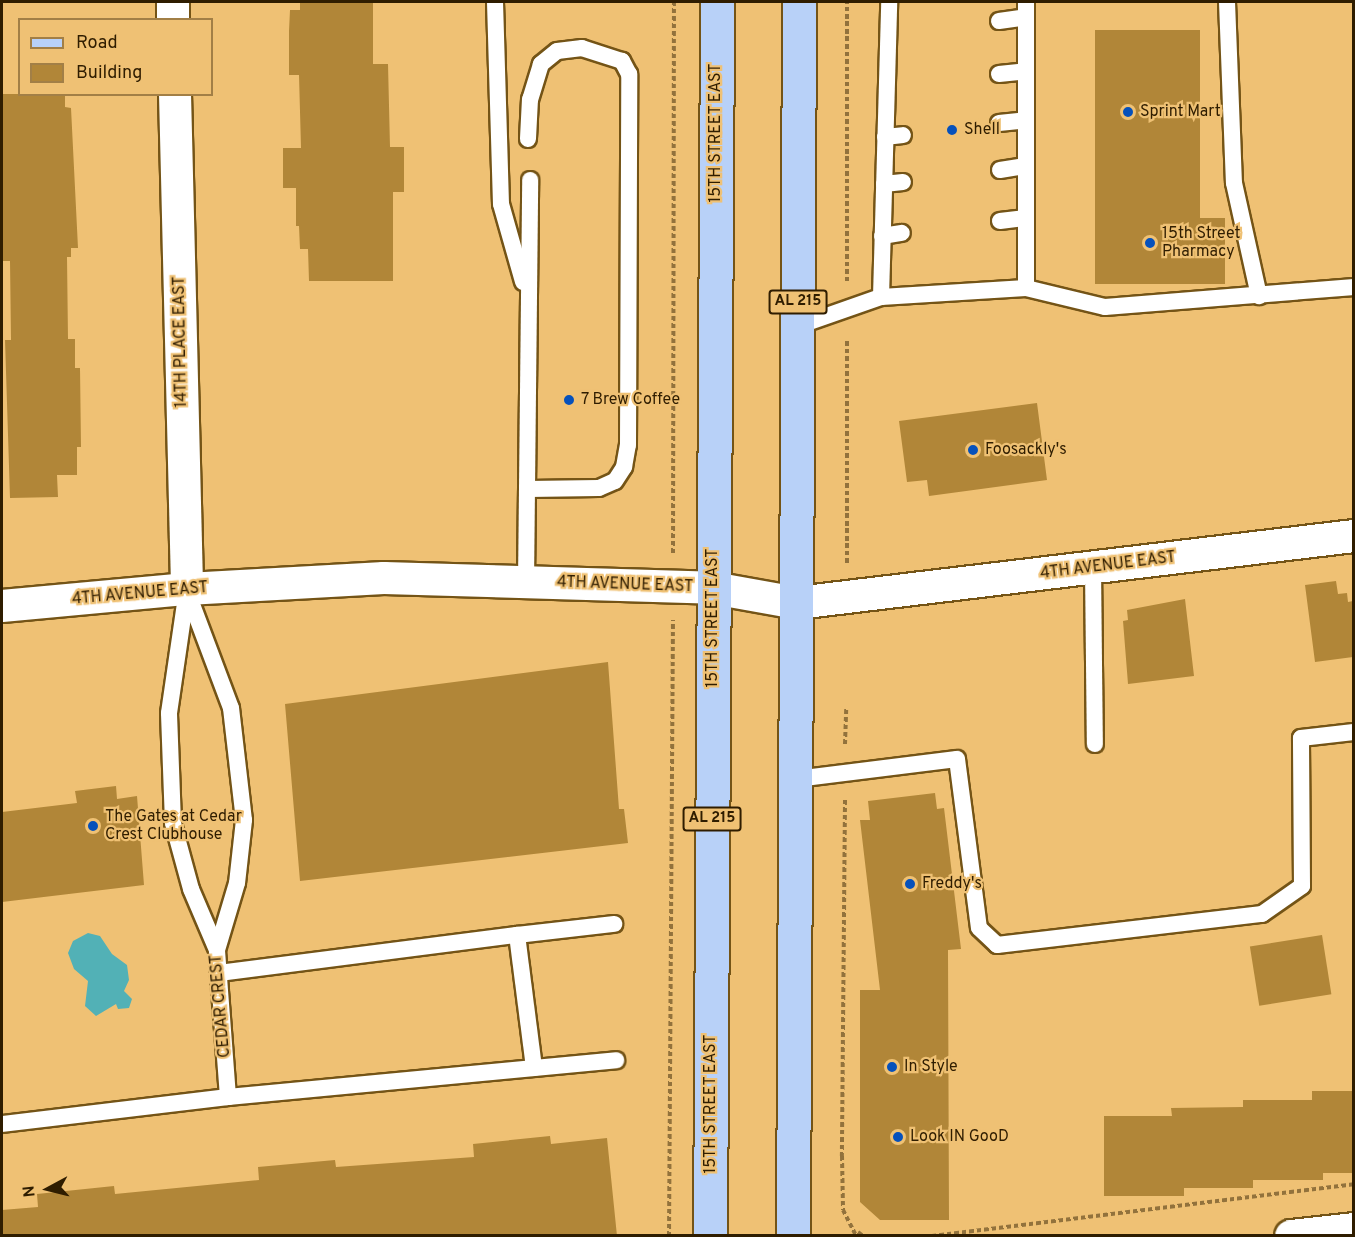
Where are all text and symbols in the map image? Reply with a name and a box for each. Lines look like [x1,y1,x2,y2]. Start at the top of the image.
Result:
legend [18,18,213,96]
text: Road [76,32,118,55]
text: Building [76,62,142,85]
street label: 15TH STREET EAST [706,63,726,203]
place label: Sprint Mart [1140,102,1221,122]
marker: Sprint Mart [1121,105,1135,119]
place label: Shell [964,120,1000,140]
marker: Shell [945,123,959,137]
place label: 15th Street Pharmacy [1162,224,1240,262]
marker: 15th Street Pharmacy [1143,236,1157,250]
street label: 14TH PLACE EAST [170,276,192,408]
road number: AL 215 [768,290,828,314]
place label: 7 Brew Coffee [581,390,681,410]
marker: 7 Brew Coffee [562,393,576,407]
place label: Foosackly's [985,440,1067,460]
marker: Foosackly's [966,443,980,457]
street label: 15TH STREET EAST [703,548,723,688]
street label: 4TH AVENUE EAST [1039,548,1177,584]
street label: 4TH AVENUE EAST [556,573,694,597]
street label: 4TH AVENUE EAST [71,578,209,610]
place label: The Gates at Cedar Crest Clubhouse [105,807,242,845]
road number: AL 215 [682,807,742,831]
marker: The Gates at Cedar Crest Clubhouse [86,819,100,833]
place label: Freddy's [922,874,982,894]
marker: Freddy's [903,877,917,891]
street label: CEDAR CREST [207,954,235,1058]
street label: 15TH STREET EAST [701,1034,721,1174]
place label: In Style [904,1057,958,1077]
marker: In Style [885,1060,899,1074]
place label: Look IN GooD [910,1127,1009,1147]
marker: Look IN GooD [891,1130,905,1144]
north arrow [18,1159,78,1219]
text: N [20,1184,41,1198]

